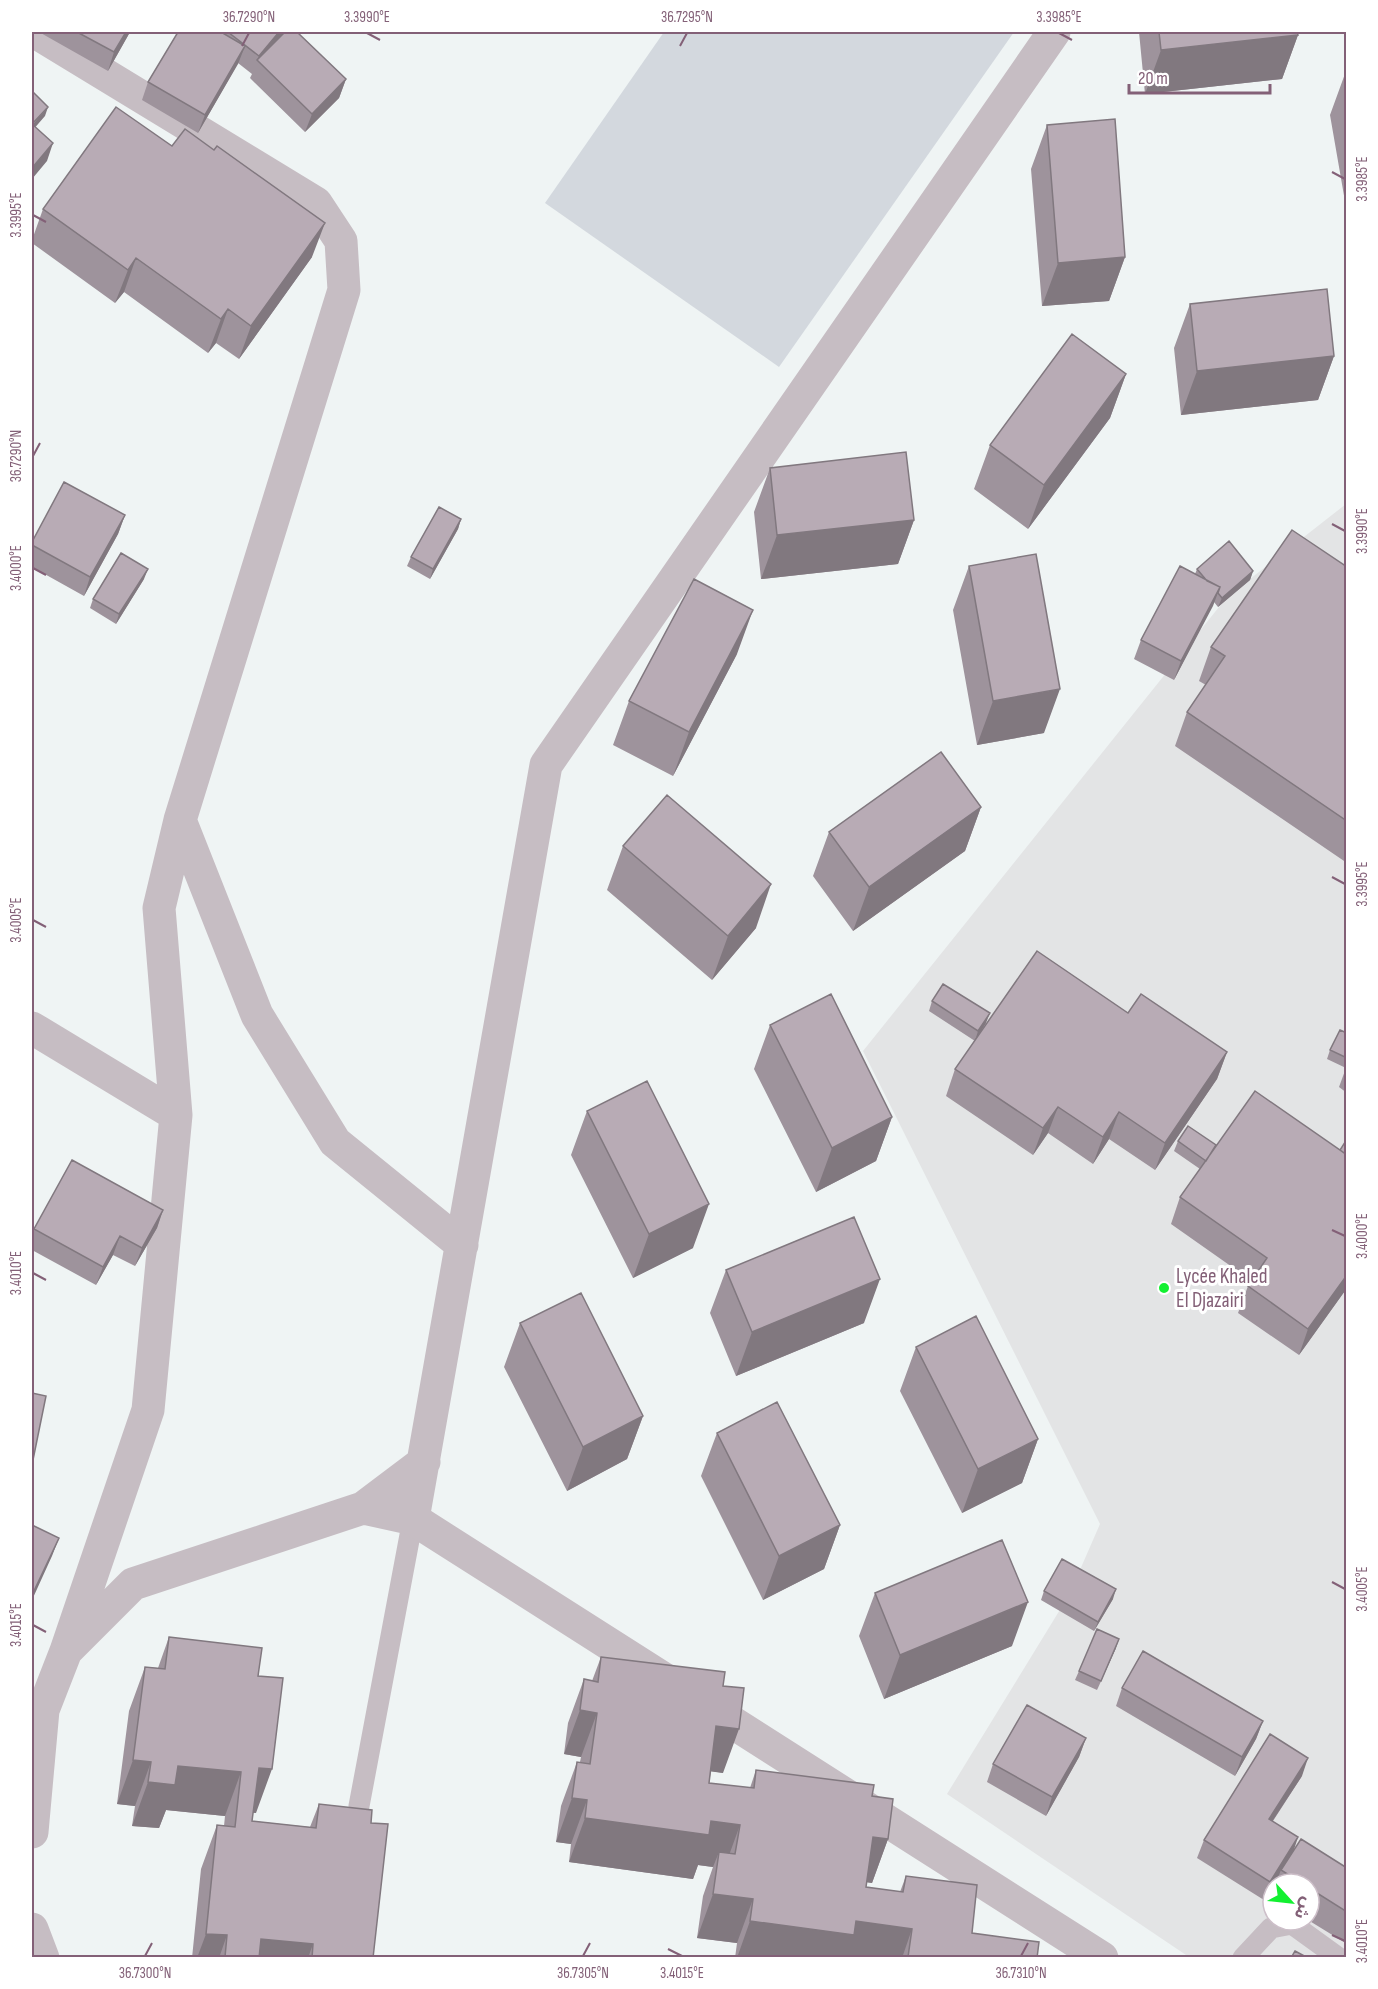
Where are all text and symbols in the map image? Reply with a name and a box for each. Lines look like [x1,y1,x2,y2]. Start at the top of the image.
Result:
text: 36.7290°N [223,8,275,27]
text: 3.3990°E [344,8,390,27]
text: 36.7295°N [661,8,713,27]
text: 3.3985°E [1036,8,1082,27]
scale bar [1129,57,1270,95]
text: 20 m [1138,68,1168,89]
text: 3.3985°E [1353,156,1372,202]
text: 3.3995°E [7,192,26,238]
text: 36.7290°N [7,430,26,482]
text: 3.3990°E [1353,508,1372,554]
text: 3.4000°E [7,545,26,591]
text: 3.3995°E [1353,861,1372,907]
text: 3.4005°E [7,897,26,943]
text: 3.4000°E [1353,1213,1372,1259]
text: 3.4010°E [7,1251,26,1295]
place label: Lycée Khaled El Djazairi [1176,1264,1268,1313]
marker: Lycée Khaled El Djazairi [1157,1281,1171,1295]
text: 3.4005°E [1353,1566,1372,1612]
text: 3.4015°E [7,1603,26,1647]
north arrow [1261,1872,1321,1932]
text: ش [1290,1894,1316,1922]
text: 3.4010°E [1353,1919,1372,1963]
text: 36.7300°N [119,1964,171,1983]
text: 36.7305°N [557,1964,609,1983]
text: 3.4015°E [660,1964,704,1983]
text: 36.7310°N [995,1964,1047,1983]

